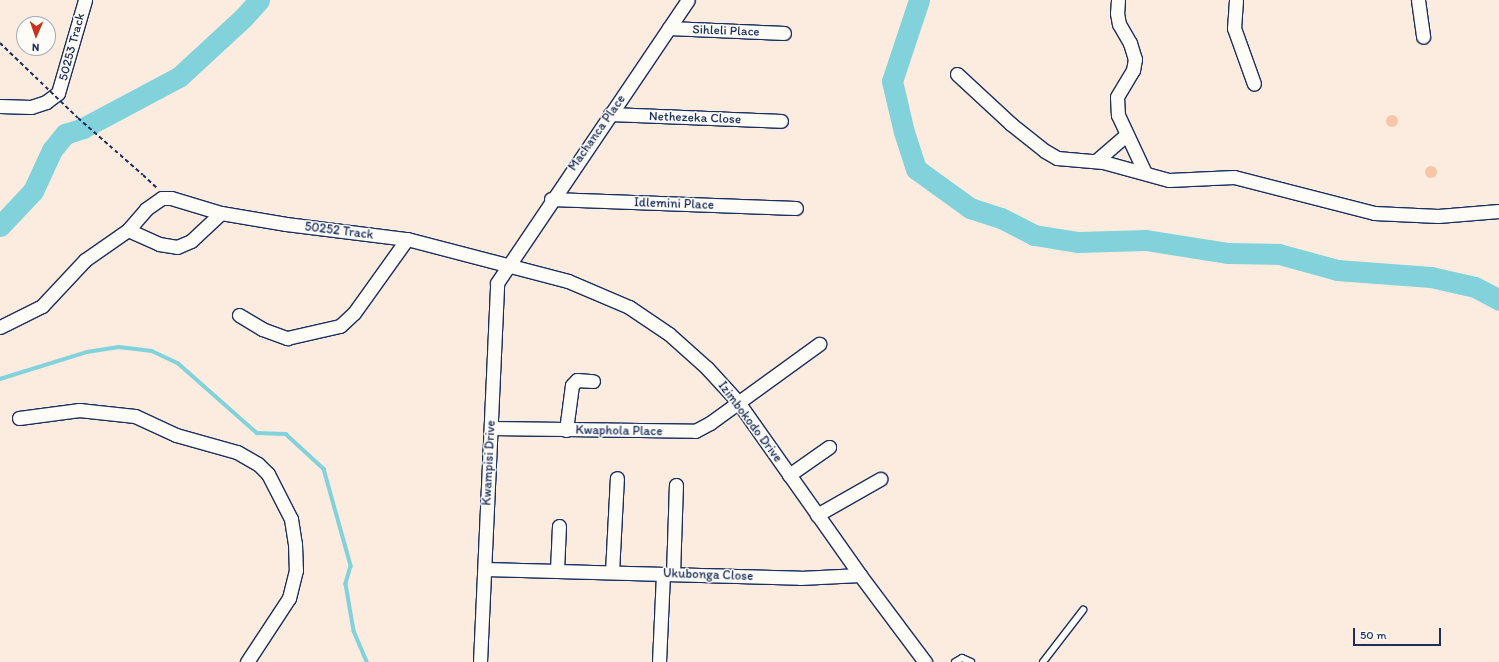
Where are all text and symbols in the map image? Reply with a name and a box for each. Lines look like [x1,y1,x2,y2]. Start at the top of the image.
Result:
street label: 50253 Track [55,11,89,83]
north arrow [16,16,56,56]
street label: Sihleli Place [692,22,760,40]
text: N [32,41,40,54]
street label: Machanca Place [565,92,629,174]
street label: Nethezeka Close [649,109,741,127]
street label: Idlemini Place [634,195,714,213]
street label: 50252 Track [304,219,374,243]
street label: Izimbokodo Drive [715,378,785,466]
street label: Kwampisi Drive [479,420,499,506]
street label: Kwaphola Place [575,422,663,440]
street label: Ukubonga Close [663,566,753,584]
scale bar [1355,620,1443,646]
text: 50 m [1360,628,1386,642]

